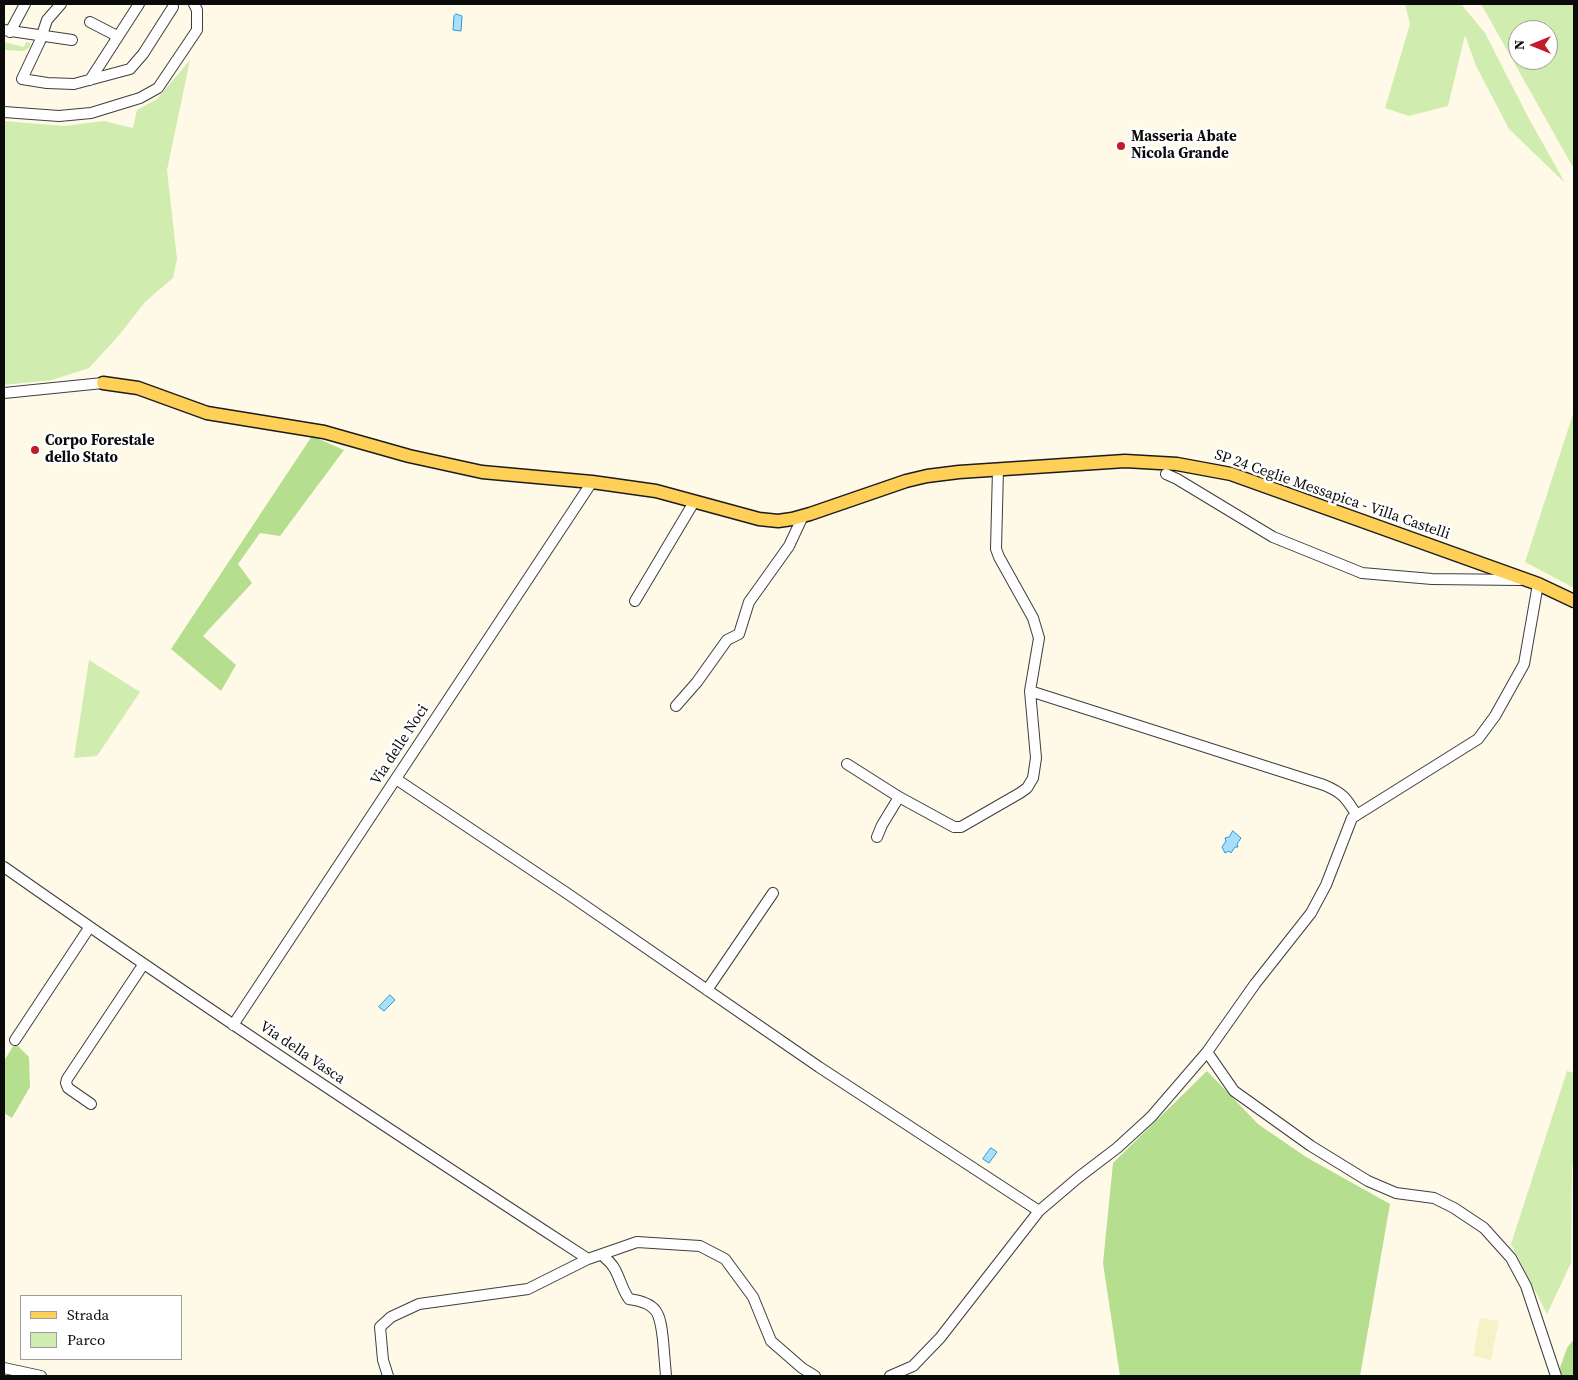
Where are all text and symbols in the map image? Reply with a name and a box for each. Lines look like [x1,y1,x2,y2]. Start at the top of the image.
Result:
north arrow [1508,20,1558,70]
text: N [1509,40,1529,50]
place label: Masseria Abate Nicola Grande [1131,128,1237,163]
marker: Masseria Abate Nicola Grande [1115,140,1127,152]
place label: Corpo Forestale dello Stato [45,432,154,467]
marker: Corpo Forestale dello Stato [29,444,41,456]
street label: SP 24 Ceglie Messapica - Villa Castelli [1212,446,1452,544]
street label: Via delle Noci [367,701,433,789]
street label: Via della Vasca [256,1018,348,1088]
legend [20,1295,182,1360]
text: Strada [67,1304,109,1325]
text: Parco [67,1329,105,1350]

